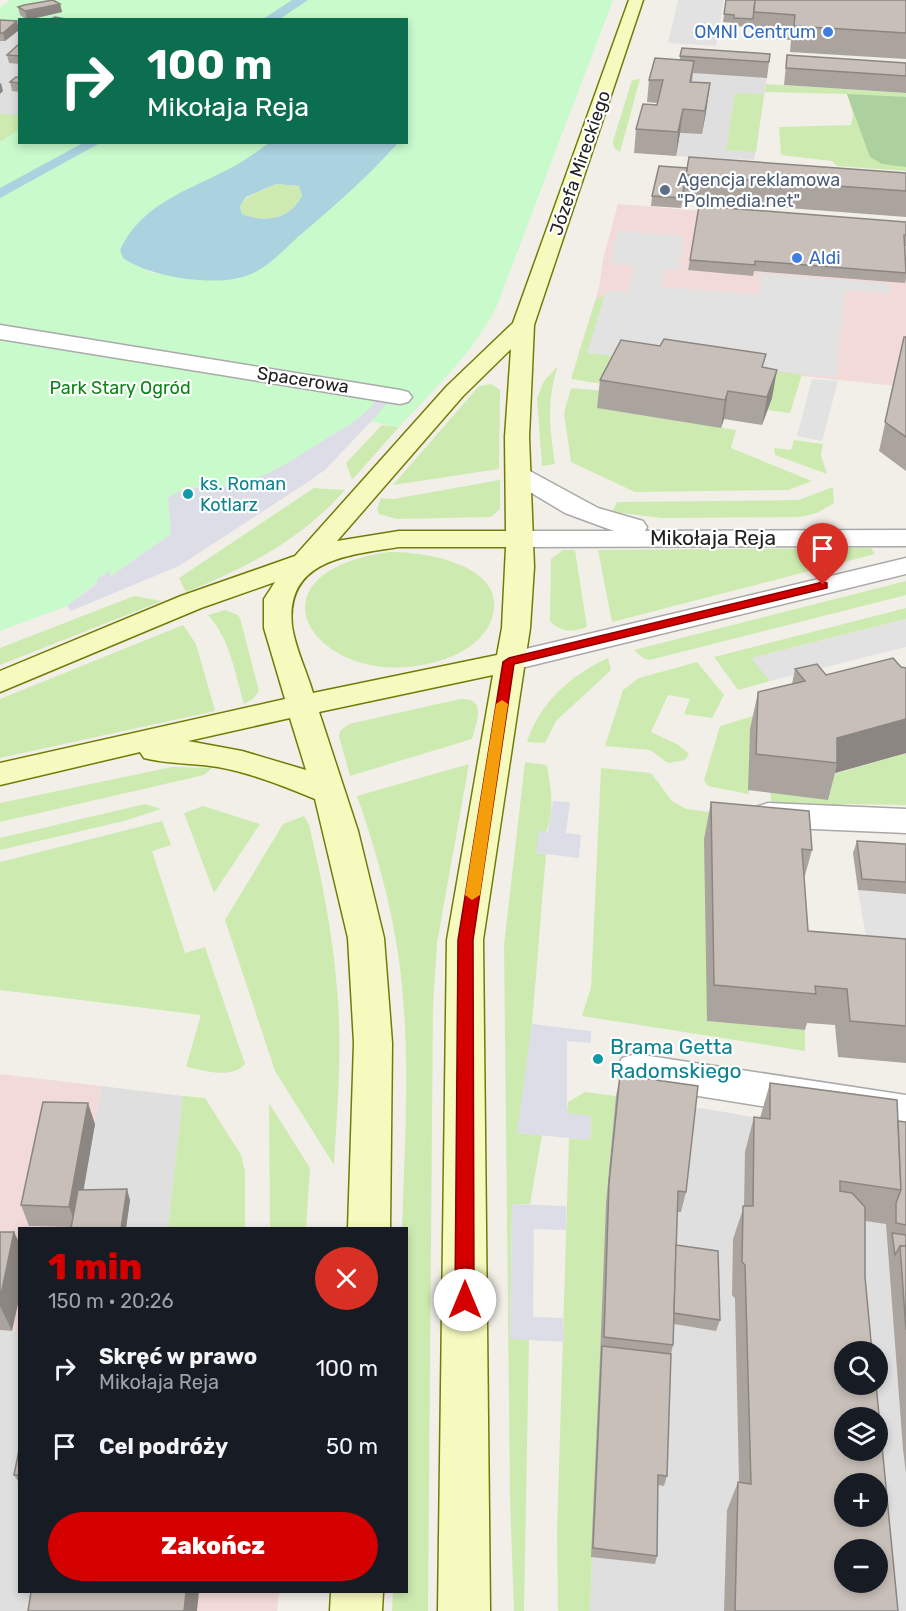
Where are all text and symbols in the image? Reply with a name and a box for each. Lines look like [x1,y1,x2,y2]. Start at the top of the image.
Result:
place label: OMNI Centrum [694,21,816,43]
marker: OMNI Centrum [821,25,835,39]
text: 100 m [147,40,272,90]
icon: right [48,42,126,120]
street label: Józefa Mireckiego [545,88,615,238]
text: Mikołaja Reja [147,91,309,123]
place label: Agencja reklamowa "Polmedia.net" [677,169,840,212]
marker: Agencja reklamowa "Polmedia.net" [658,183,672,197]
place label: Aldi [809,247,841,269]
marker: Aldi [790,251,804,265]
street label: Spacerowa [255,362,351,398]
park label: Park Stary Ogród [49,377,191,399]
place label: ks. Roman Kotlarz [200,473,286,516]
marker: ks. Roman Kotlarz [181,487,195,501]
pin [797,523,848,585]
street label: Mikołaja Reja [650,525,776,550]
icon: arrive [806,532,839,565]
place label: Brama Getta Radomskiego [610,1034,742,1083]
marker: Brama Getta Radomskiego [591,1052,605,1066]
text: 1 min [48,1245,142,1288]
button: close [315,1247,378,1310]
position arrow [433,1268,497,1332]
text: 150 m · 20:26 [48,1289,174,1313]
map controls [834,1341,888,1593]
button: search [834,1341,888,1395]
text: Skręć w prawo [99,1343,257,1370]
icon: right [48,1352,81,1385]
text: 100 m [316,1355,378,1382]
text: Mikołaja Reja [99,1370,219,1394]
button: layers [834,1407,888,1461]
icon: arrive [48,1430,81,1463]
text: Cel podróży [99,1433,228,1460]
text: 50 m [326,1433,378,1460]
button: + [834,1473,888,1527]
button: Zakończ [48,1512,378,1581]
button: − [834,1539,888,1593]

